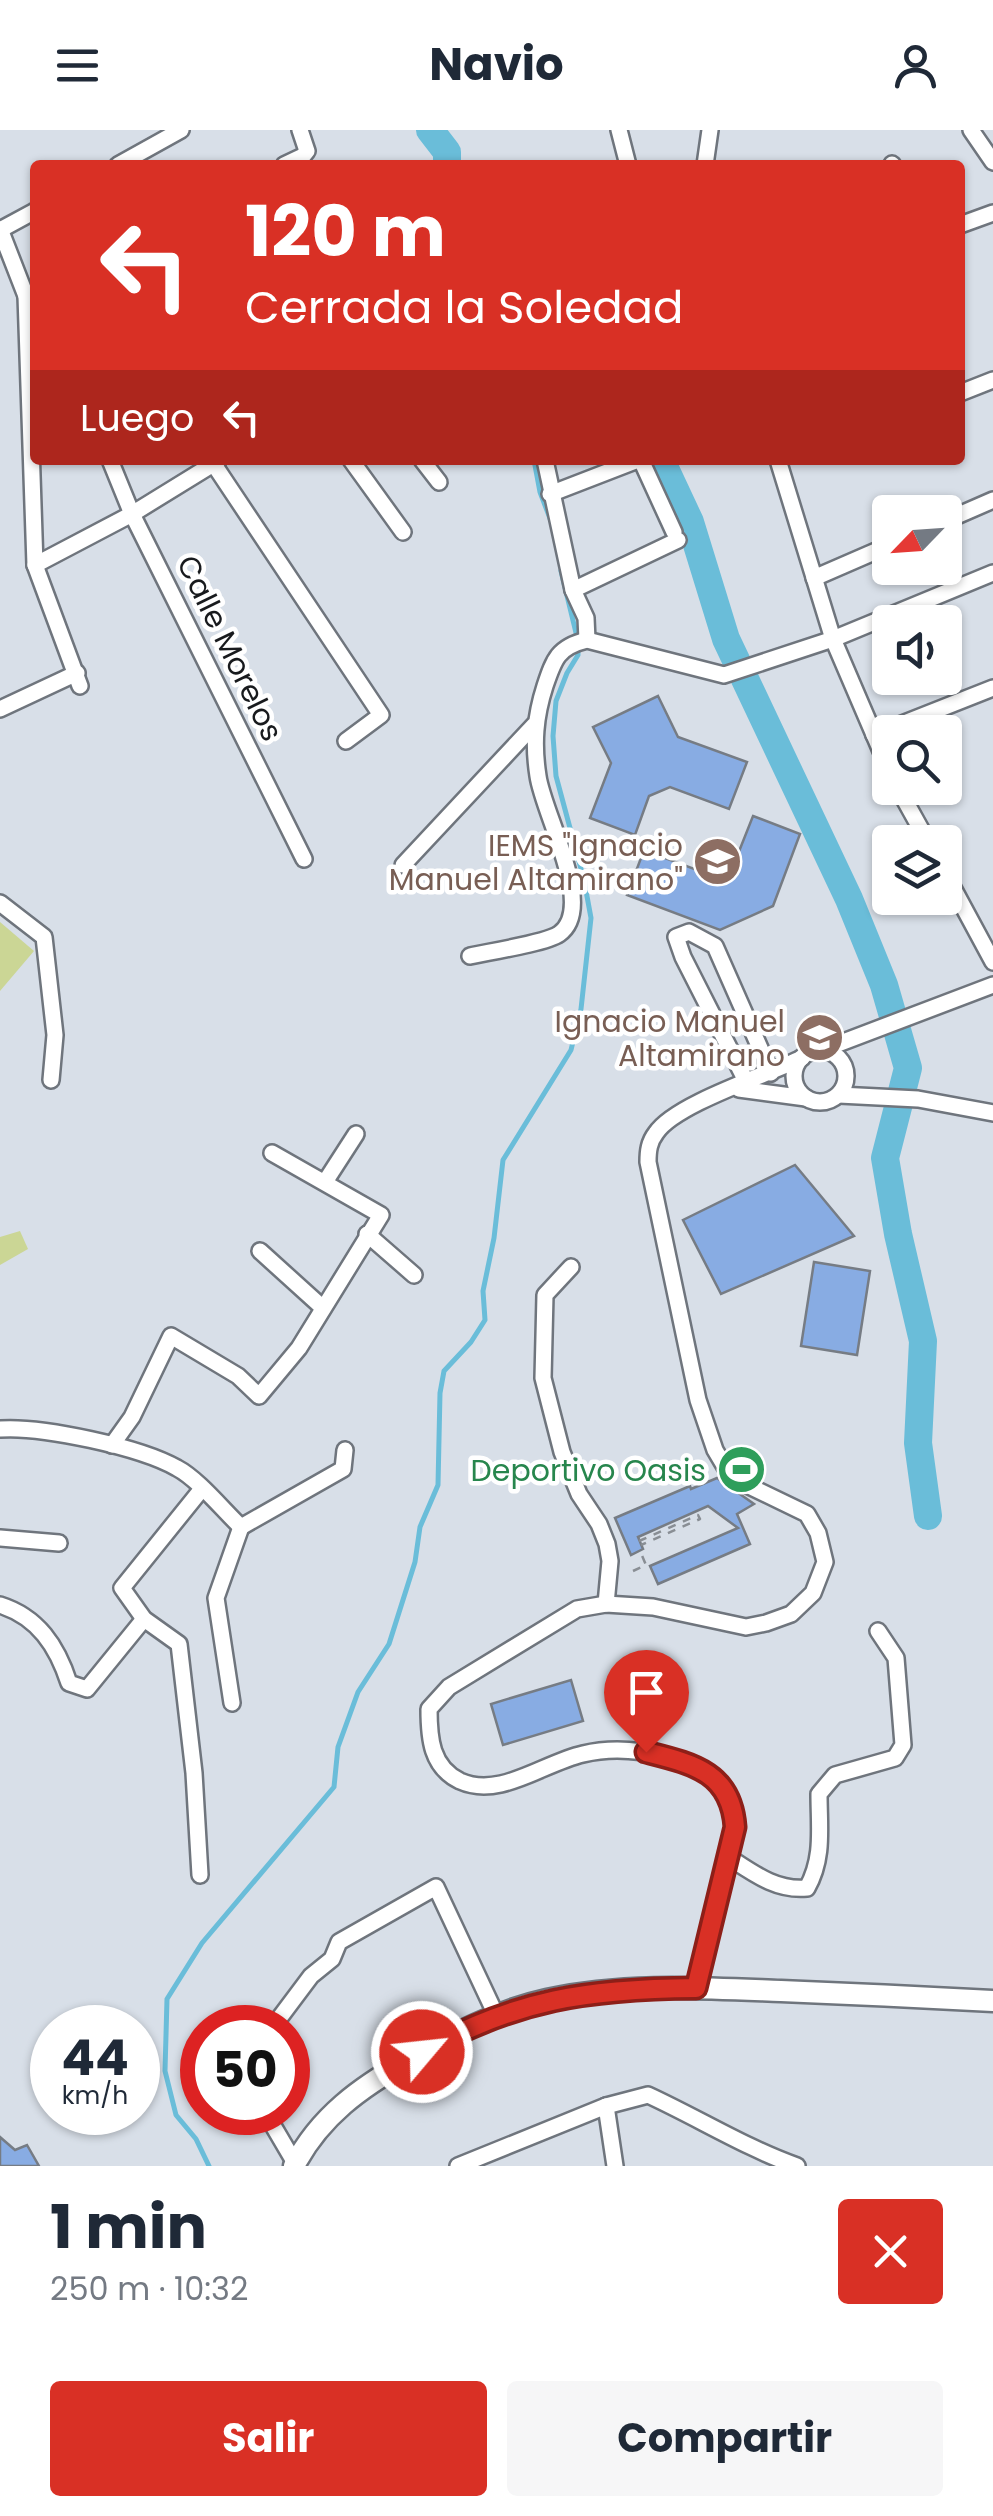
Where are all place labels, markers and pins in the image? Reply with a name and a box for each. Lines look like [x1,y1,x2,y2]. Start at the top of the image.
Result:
place label: IEMS "Ignacio Manuel Altamirano" [389,824,683,901]
school or university icon: IEMS "Ignacio Manuel Altamirano" [692,836,744,888]
place label: Ignacio Manuel Altamirano [555,1000,785,1077]
school or university icon: Ignacio Manuel Altamirano [794,1012,846,1064]
sports icon: Deportivo Oasis [715,1444,767,1496]
place label: Deportivo Oasis [471,1449,706,1492]
pin [604,1650,689,1753]

